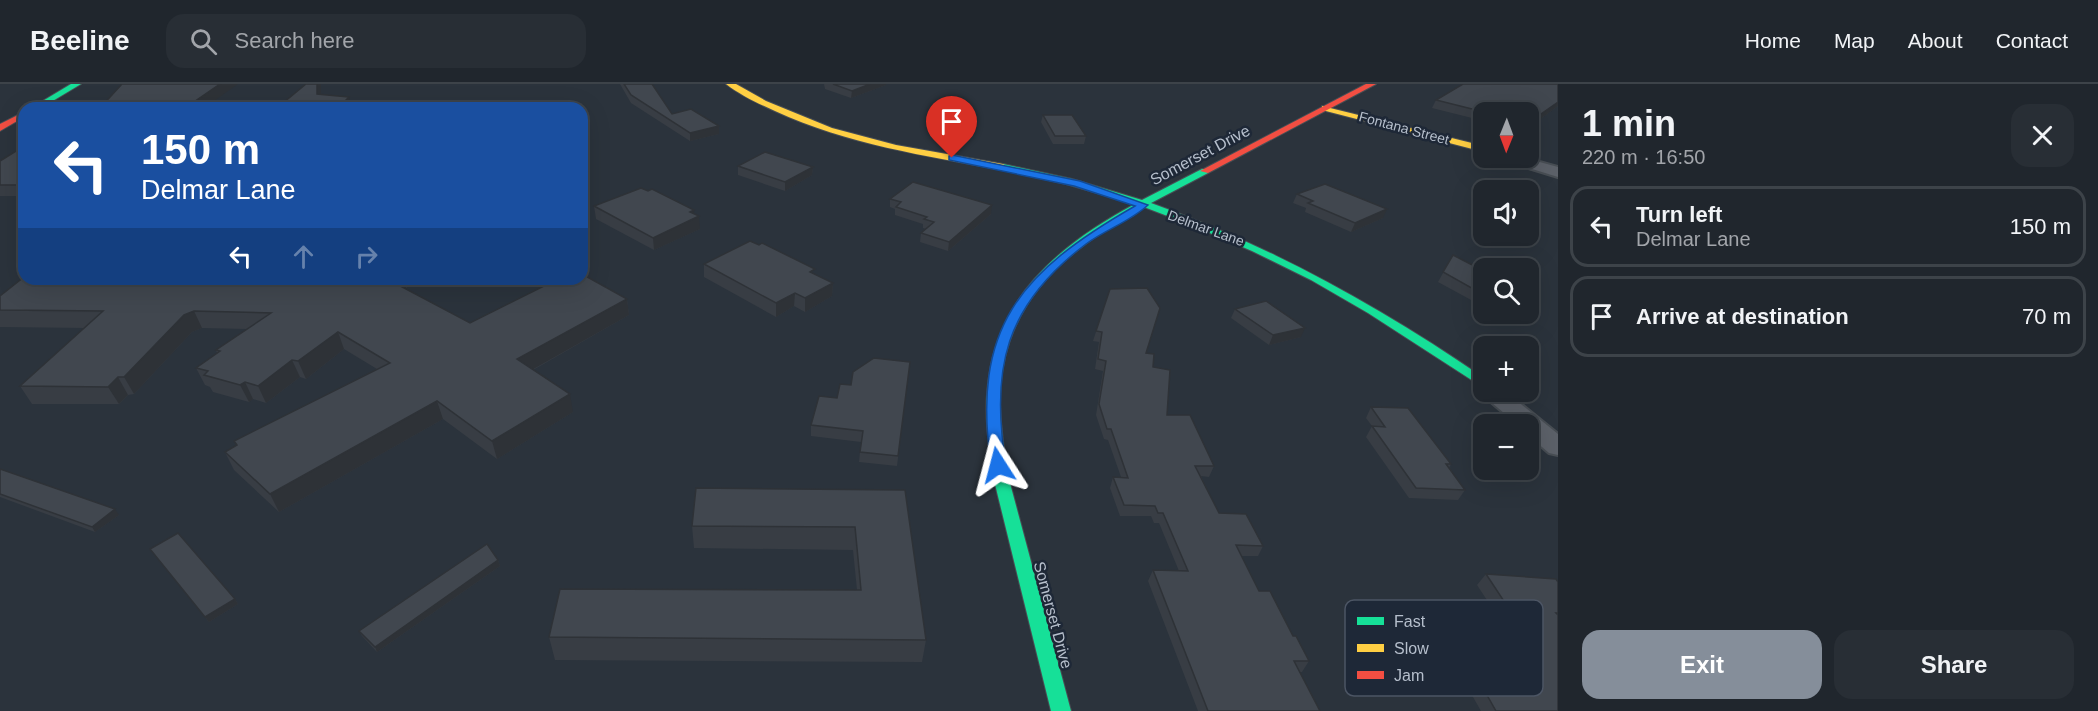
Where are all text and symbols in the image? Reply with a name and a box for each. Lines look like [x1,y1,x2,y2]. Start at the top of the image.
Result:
search box [166,14,586,68]
text: Beeline [30,25,130,56]
icon: search [187,25,220,58]
text: Search here [235,28,354,53]
text: Home [1745,29,1801,52]
text: Map [1834,29,1875,52]
text: About [1908,29,1963,52]
text: Contact [1996,29,2068,52]
pin [926,96,977,158]
north arrow [1473,102,1539,168]
map controls [1473,102,1539,480]
text: 1 min [1582,103,1676,144]
button: close [2011,104,2074,167]
icon: arrive [935,105,968,138]
street label: Fontana Street [1357,108,1451,148]
street label: Somerset Drive [1147,122,1253,188]
icon: left [42,126,120,204]
text: 150 m [141,126,260,173]
text: 220 m · 16:50 [1582,146,1705,168]
text: Delmar Lane [141,175,296,205]
button: sound [1473,180,1539,246]
text: Turn left [1636,202,1722,227]
street label: Delmar Lane [1166,207,1247,249]
icon: left [1585,210,1618,243]
text: 150 m [2010,214,2071,239]
text: Delmar Lane [1636,228,1751,250]
icon: left [224,240,257,273]
icon: ahead [287,240,320,273]
icon: right [350,240,383,273]
button: search [1473,258,1539,324]
icon: arrive [1585,300,1618,333]
text: Arrive at destination [1636,304,1849,329]
text: 70 m [2022,304,2071,329]
button: + [1473,336,1539,402]
button: − [1473,414,1539,480]
position arrow [966,433,1030,497]
street label: Somerset Drive [1031,560,1076,671]
legend [1345,600,1543,696]
text: Fast [1394,613,1426,630]
button: Exit [1582,630,1822,699]
button: Share [1834,630,2074,699]
text: Slow [1394,640,1429,657]
text: Jam [1394,667,1424,684]

